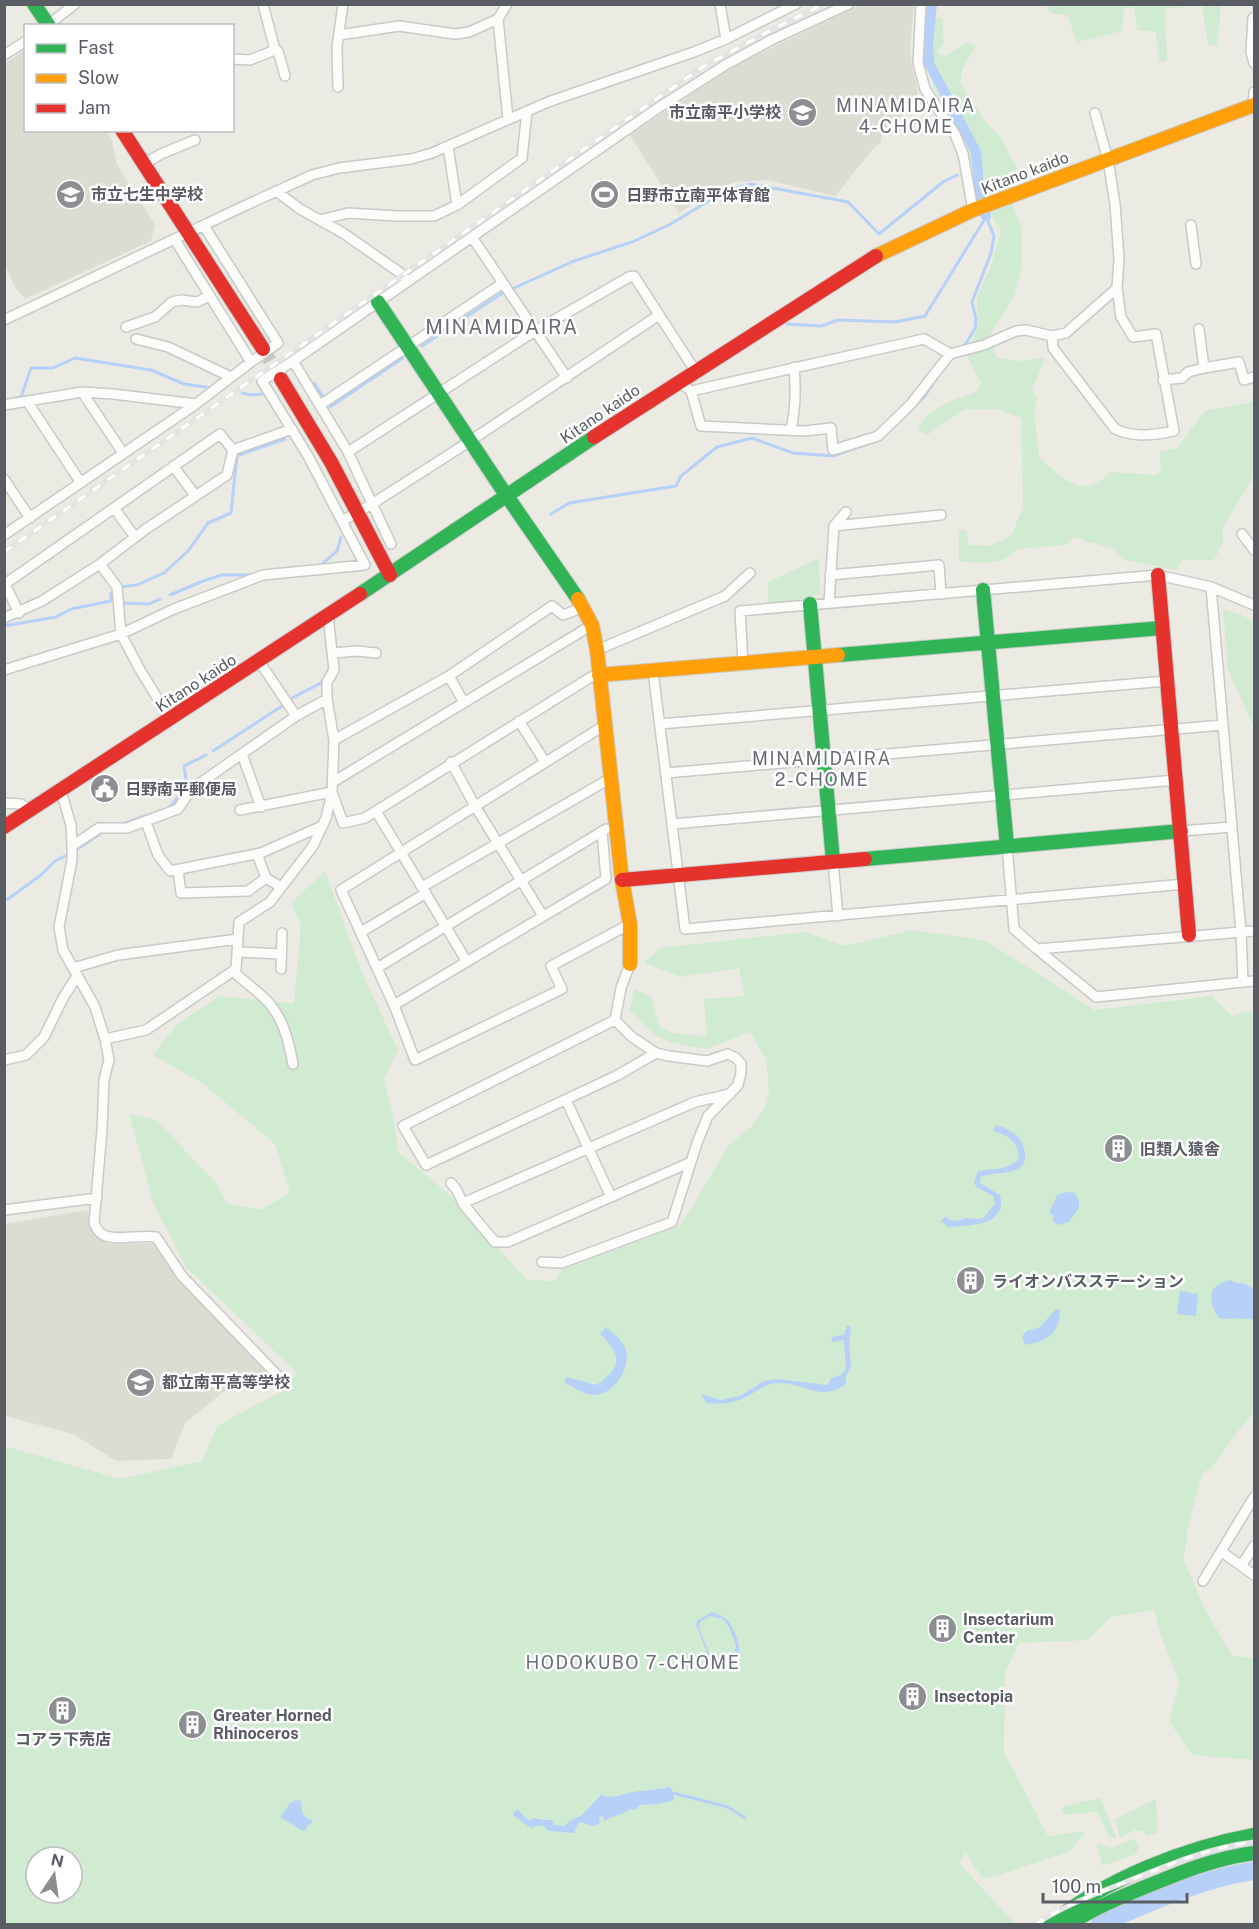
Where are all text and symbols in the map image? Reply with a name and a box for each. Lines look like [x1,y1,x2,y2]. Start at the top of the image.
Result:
legend [24,24,234,132]
text: Fast [78,37,114,58]
text: Slow [78,67,119,88]
district label: MINAMIDAIRA 4-CHOME [836,95,976,137]
school or university icon: 市立南平小学校 [786,96,818,128]
text: Jam [78,97,111,118]
place label: 市立南平小学校 [669,103,781,122]
street label: Kitano kaido [979,148,1071,198]
school or university icon: 市立七生中学校 [54,178,86,210]
sports icon: 日野市立南平体育館 [589,179,621,211]
place label: 市立七生中学校 [91,185,203,204]
place label: 日野市立南平体育館 [626,186,770,205]
district label: MINAMIDAIRA [425,315,579,339]
street label: Kitano kaido [557,380,643,448]
street label: Kitano kaido [152,650,240,716]
district label: MINAMIDAIRA 2-CHOME [752,748,892,790]
public building icon: 日野南平郵便局 [88,773,120,805]
place label: 日野南平郵便局 [125,780,237,799]
building icon: 旧類人猿舎 [1103,1133,1135,1165]
place label: 旧類人猿舎 [1140,1140,1220,1159]
building icon: ライオンバスステーション [955,1265,987,1297]
place label: ライオンバスステーション [992,1272,1184,1291]
school or university icon: 都立南平高等学校 [125,1366,157,1398]
place label: 都立南平高等学校 [162,1373,290,1392]
place label: Insectarium Center [963,1610,1054,1647]
building icon: Insectarium Center [926,1612,958,1644]
district label: HODOKUBO 7-CHOME [526,1652,740,1673]
building icon: Insectopia [897,1680,929,1712]
place label: Insectopia [934,1687,1013,1706]
building icon: コアラ下売店 [47,1695,79,1727]
place label: Greater Horned Rhinoceros [213,1706,332,1743]
building icon: Greater Horned Rhinoceros [176,1708,208,1740]
place label: コアラ下売店 [15,1730,111,1749]
north arrow [24,1845,84,1905]
text: N [49,1850,65,1872]
scale bar [1043,1866,1187,1904]
text: 100 m [1052,1876,1101,1897]

